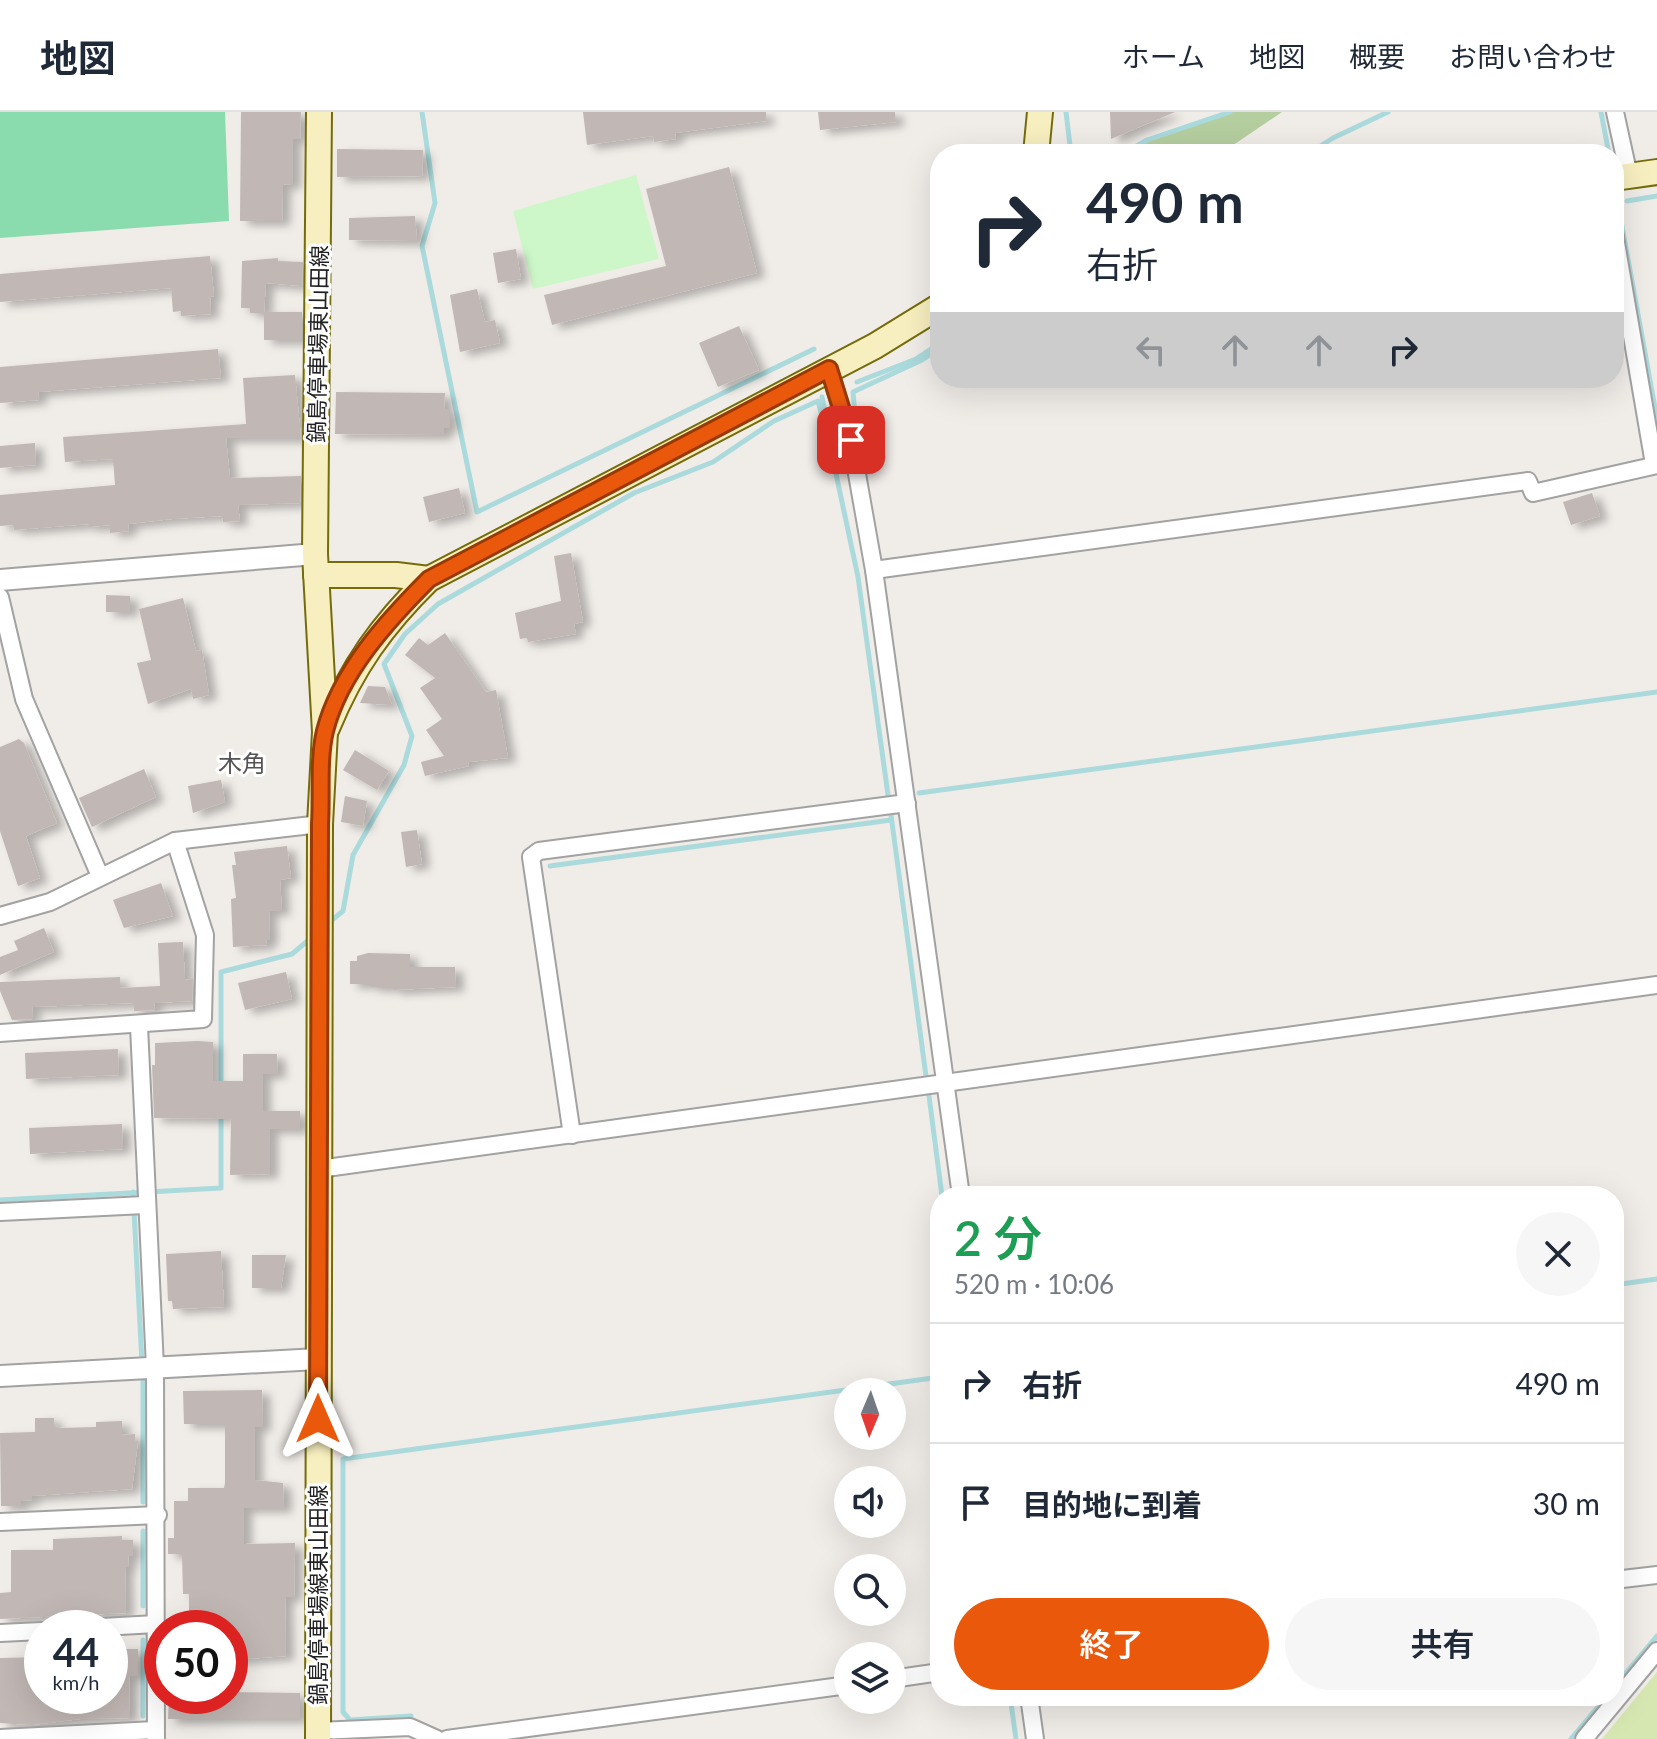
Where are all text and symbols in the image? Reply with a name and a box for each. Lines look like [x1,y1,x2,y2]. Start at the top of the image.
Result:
text: 地図 [40,34,116,80]
text: ホーム [1122,39,1205,73]
text: 地図 [1249,39,1305,73]
text: 概要 [1349,39,1405,73]
text: お問い合わせ [1449,39,1617,73]
text: 490 m [1086,168,1244,235]
icon: right [954,176,1058,280]
text: 右折 [1086,242,1158,286]
street label: 鍋島停車場東山田線 [302,245,333,443]
icon: left [1129,328,1173,372]
icon: ahead [1213,328,1257,372]
icon: ahead [1297,328,1341,372]
icon: right [1381,328,1425,372]
pin [817,406,885,474]
icon: arrive [829,418,873,462]
district label: 木角 [218,748,266,777]
text: 2 分 [954,1209,1042,1266]
button: close [1516,1212,1600,1296]
text: 520 m · 10:06 [954,1268,1114,1300]
icon: right [954,1361,998,1405]
text: 490 m [1515,1365,1600,1401]
text: 右折 [1022,1366,1082,1402]
position arrow [276,1377,360,1461]
north arrow [834,1378,906,1450]
map controls [834,1378,906,1714]
button: sound [834,1466,906,1538]
icon: arrive [954,1481,998,1525]
street label: 鍋島停車場線東山田線 [304,1485,331,1705]
text: 30 m [1533,1485,1600,1521]
text: 目的地に到着 [1022,1486,1202,1522]
button: search [834,1554,906,1626]
button: 終了 [954,1598,1269,1690]
button: 共有 [1285,1598,1600,1690]
speed limit sign: 50 [144,1610,248,1714]
text: 44 [53,1628,99,1676]
button: layers [834,1642,906,1714]
text: km/h [53,1670,99,1694]

